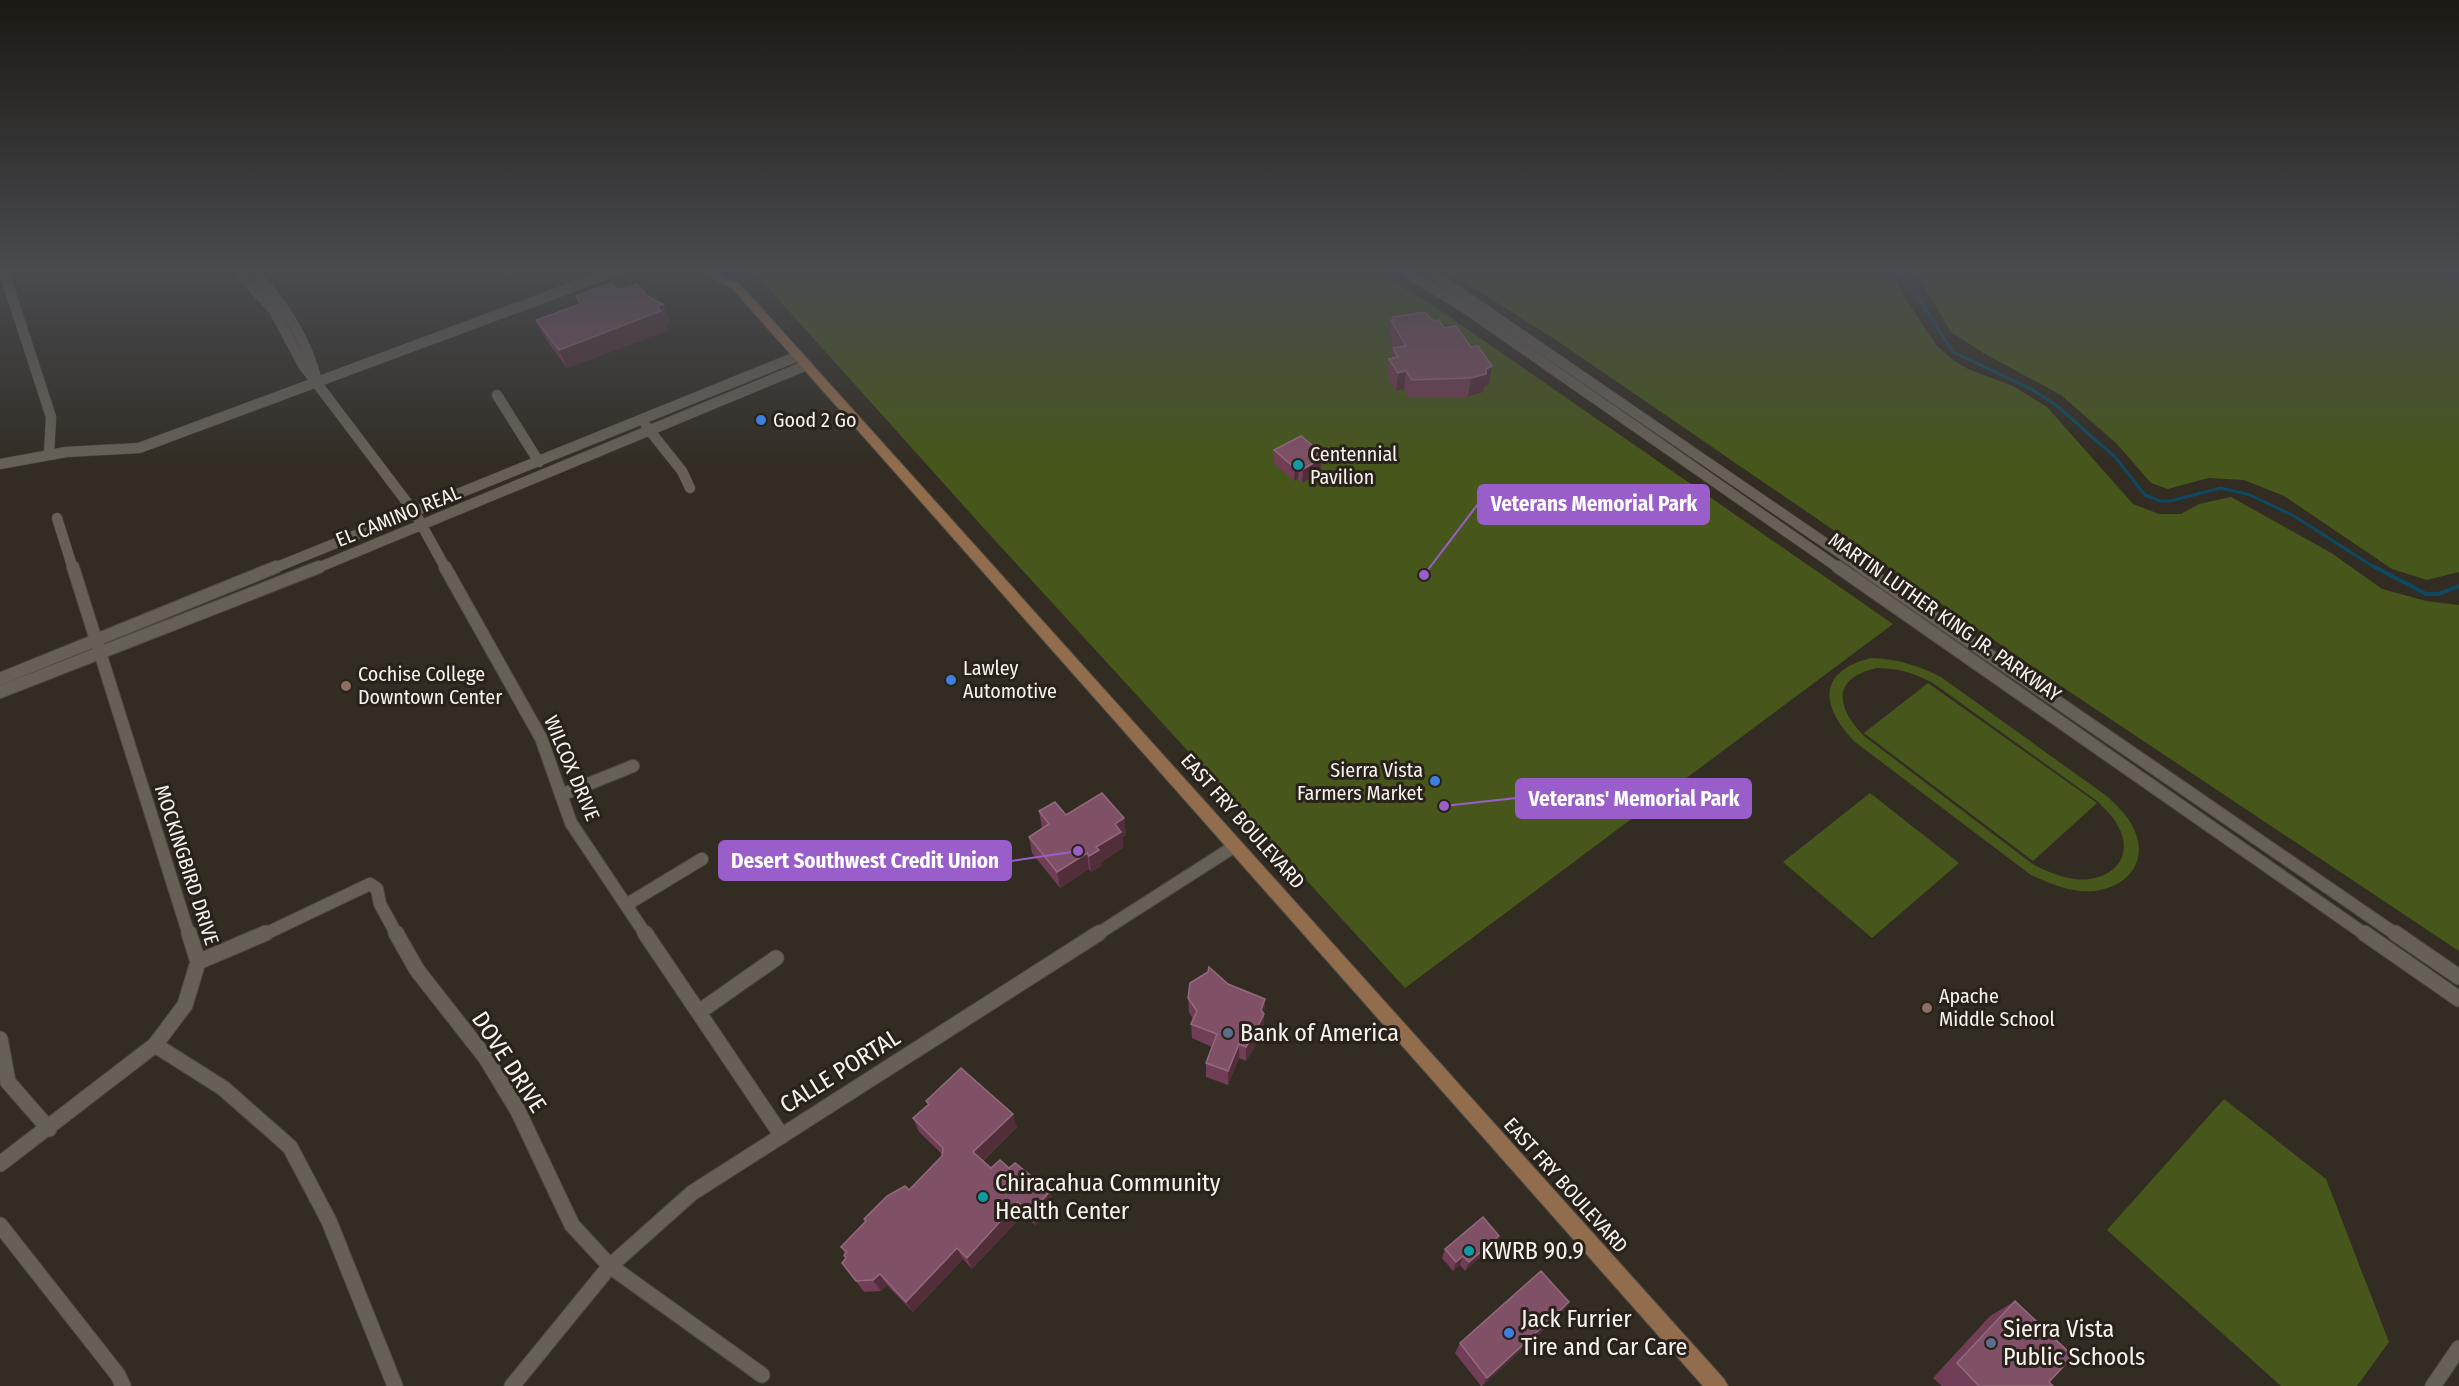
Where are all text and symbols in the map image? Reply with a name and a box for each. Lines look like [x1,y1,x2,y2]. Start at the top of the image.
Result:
place label: Good 2 Go [773,408,856,432]
marker: Good 2 Go [754,413,768,427]
place label: Centennial Pavilion [1310,442,1397,489]
marker: Centennial Pavilion [1291,458,1305,472]
street label: EL CAMINO REAL [332,480,464,552]
callout: Veterans Memorial Park [1478,485,1709,524]
text: Veterans Memorial Park [1490,491,1698,517]
street label: MARTIN LUTHER KING JR. PARKWAY [1824,527,2066,707]
place label: Lawley Automotive [963,656,1057,703]
place label: Cochise College Downtown Center [358,662,502,709]
marker: Lawley Automotive [944,673,958,687]
marker: Cochise College Downtown Center [339,679,353,693]
street label: WILCOX DRIVE [539,712,605,824]
street label: EAST FRY BOULEVARD [1176,748,1310,894]
place label: Sierra Vista Farmers Market [1297,758,1423,805]
marker: Sierra Vista Farmers Market [1428,774,1442,788]
callout: Veterans' Memorial Park [1516,779,1751,818]
street label: MOCKINGBIRD DRIVE [150,782,224,948]
text: Veterans' Memorial Park [1528,786,1740,812]
callout: Desert Southwest Credit Union [719,841,1011,880]
text: Desert Southwest Credit Union [731,848,999,874]
place label: Apache Middle School [1939,984,2055,1031]
marker: Apache Middle School [1920,1001,1934,1015]
street label: DOVE DRIVE [466,1006,552,1118]
place label: Bank of America [1240,1019,1399,1047]
street label: CALLE PORTAL [775,1023,906,1119]
marker: Bank of America [1221,1026,1235,1040]
street label: EAST FRY BOULEVARD [1499,1112,1633,1258]
place label: Chiracahua Community Health Center [995,1169,1221,1225]
marker: Chiracahua Community Health Center [976,1190,990,1204]
place label: KWRB 90.9 [1481,1237,1584,1265]
marker: KWRB 90.9 [1462,1244,1476,1258]
place label: Jack Furrier Tire and Car Care [1521,1305,1687,1361]
place label: Sierra Vista Public Schools [2003,1315,2145,1371]
marker: Jack Furrier Tire and Car Care [1502,1326,1516,1340]
marker: Sierra Vista Public Schools [1984,1336,1998,1350]

